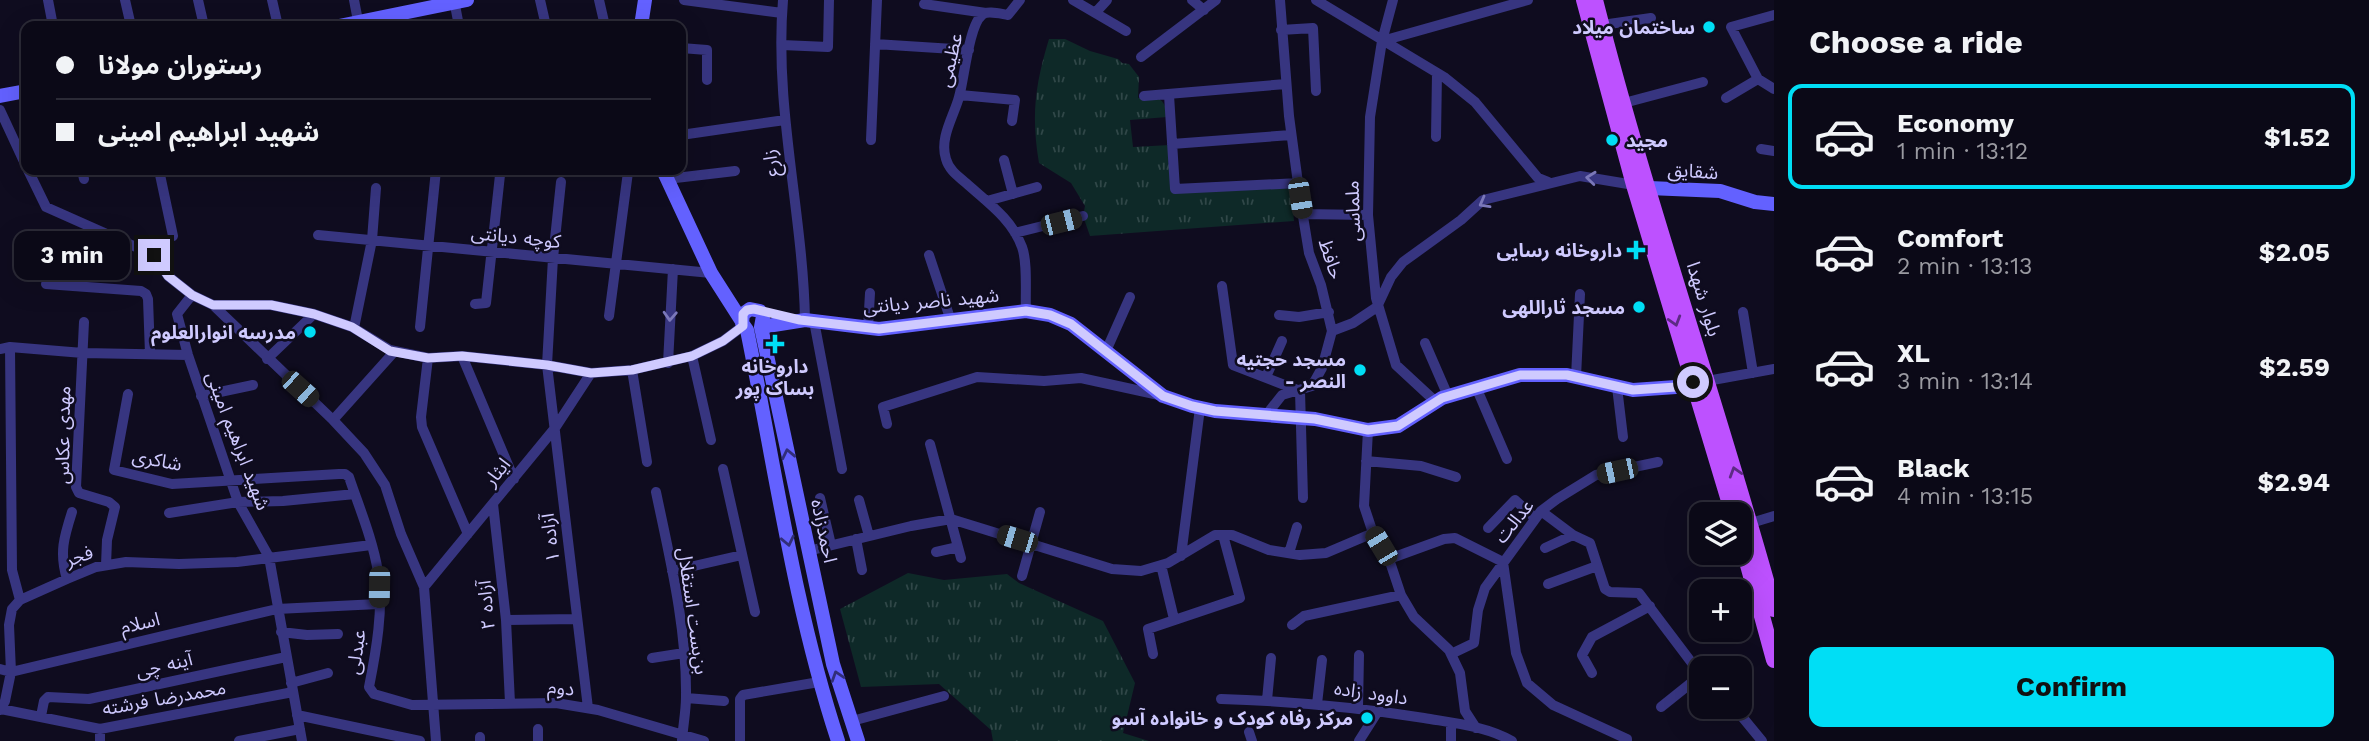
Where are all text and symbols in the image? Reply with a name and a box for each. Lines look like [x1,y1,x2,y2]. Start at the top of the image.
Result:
place label: ساختمان میلاد [1572,16,1695,39]
marker: ساختمان میلاد [1701,19,1717,35]
text: Choose a ride [1809,23,2023,61]
street label: عظیمی [933,31,967,89]
text: رستوران مولانا [98,50,262,80]
icon: car [1813,105,1876,168]
text: Economy [1897,108,2014,138]
text: شهید ابراهیم امینی [98,117,320,147]
text: $1.52 [2264,122,2330,152]
place label: مجید [1626,129,1668,152]
marker: مجید [1604,132,1620,148]
text: 1 min · 13:12 [1897,138,2028,165]
street label: زارع [758,148,786,178]
street label: شقایق [1667,158,1719,184]
one-way arrow [1585,170,1597,185]
car [1287,176,1314,220]
street label: ملماسی [1340,180,1366,242]
one-way arrow [1478,195,1491,208]
car [1039,207,1084,237]
icon: car [1813,220,1876,283]
street label: کوچه دیانتی [470,221,563,254]
text: Comfort [1897,223,2003,253]
callout: 3 min [14,230,130,280]
street label: حافظ [1314,236,1348,282]
text: $2.05 [2259,237,2330,267]
route end [138,239,170,271]
place label: داروخانه رسایی [1496,239,1622,262]
text: 3 min [41,242,103,269]
marker: داروخانه رسایی [1628,242,1644,258]
text: 2 min · 13:13 [1897,253,2033,280]
street label: بلوار شهدا [1682,259,1726,339]
street label: شهید ناصر دیانتی [862,284,1000,318]
place label: مسجد ثاراللهی [1502,296,1625,319]
marker: مسجد ثاراللهی [1631,299,1647,315]
one-way arrow [663,311,678,322]
one-way arrow [1666,315,1681,327]
place label: مدرسه انوارالعلوم [151,321,296,347]
marker: مدرسه انوارالعلوم [302,324,318,340]
icon: car [1813,335,1876,398]
marker: داروخانه بساک پور [767,336,783,352]
text: XL [1897,338,1930,368]
place label: مسجد حجتیه - النصر [1236,348,1346,393]
text: $2.59 [2259,352,2330,382]
place label: داروخانه بساک پور [735,355,814,400]
marker: مسجد حجتیه - النصر [1352,362,1368,378]
route start [1677,366,1709,398]
car [278,367,323,411]
street label: شهید ابراهیم امینی [198,368,275,515]
text: 3 min · 13:14 [1897,368,2033,395]
street label: مهدی عکاس [51,386,75,484]
street label: شاکری [130,444,184,476]
one-way arrow [781,448,796,460]
icon: car [1813,450,1876,513]
street label: ایثار [478,453,515,492]
text: Black [1897,453,1969,483]
car [1595,456,1640,486]
one-way arrow [1729,467,1744,479]
text: $2.94 [2257,467,2330,497]
text: 4 min · 13:15 [1897,483,2033,510]
street label: عدالت [1489,494,1539,548]
street label: احمدزاده [806,497,842,565]
map controls [1689,502,1752,719]
button: layers [1689,502,1752,565]
street label: آزاده ۱ [535,511,564,564]
car [994,523,1041,555]
car [1362,523,1401,569]
one-way arrow [779,535,794,547]
street label: فجر [61,540,96,572]
street label: بن‌بست استقلال [673,546,713,676]
car [369,566,390,608]
street label: آزاده ۲ [472,578,500,631]
button: + [1689,579,1752,642]
street label: اسلام [118,607,163,642]
street label: عبدلی [341,628,371,676]
street label: آینه چی [133,647,196,684]
button: Confirm [1809,647,2334,727]
button: − [1689,656,1752,719]
one-way arrow [831,670,845,683]
street label: دوم [546,675,575,704]
street label: محمدرضا فرشته [100,676,228,720]
street label: داوود زاده [1333,676,1409,710]
place label: مرکز رفاه کودک و خانواده آسو [1112,707,1353,730]
marker: مرکز رفاه کودک و خانواده آسو [1359,710,1375,726]

